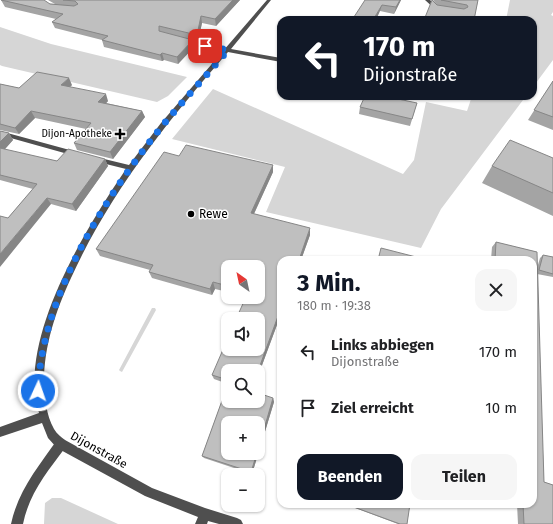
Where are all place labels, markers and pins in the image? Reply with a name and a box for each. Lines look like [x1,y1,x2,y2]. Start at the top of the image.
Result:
pin [188,29,222,63]
place label: Dijon-Apotheke [41,128,112,140]
marker: Dijon-Apotheke [115,129,125,139]
place label: Rewe [199,207,228,221]
marker: Rewe [186,209,196,219]

